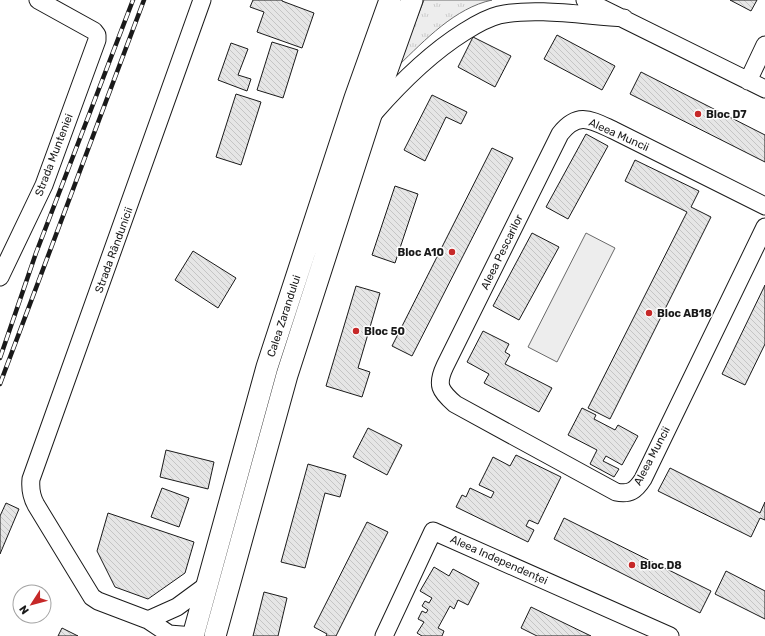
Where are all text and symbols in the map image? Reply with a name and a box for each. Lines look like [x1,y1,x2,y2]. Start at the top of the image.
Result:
place label: Bloc D7 [706,108,747,121]
marker: Bloc D7 [693,109,703,119]
street label: Strada Munteniei [32,112,76,198]
street label: Aleea Muncii [587,116,651,154]
street label: Strada Rândunicii [92,205,136,295]
street label: Aleea Pescarilor [478,212,526,292]
place label: Bloc A10 [397,246,444,259]
marker: Bloc A10 [447,247,457,257]
street label: Calea Zarandului [265,273,303,359]
place label: Bloc AB18 [657,307,712,320]
marker: Bloc AB18 [644,308,654,318]
place label: Bloc 50 [364,325,405,338]
marker: Bloc 50 [351,326,361,336]
street label: Aleea Muncii [631,424,673,488]
street label: Aleea Independenței [448,533,550,587]
place label: Bloc D8 [640,559,682,572]
marker: Bloc D8 [627,560,637,570]
north arrow [12,584,52,624]
text: N [17,602,32,617]

